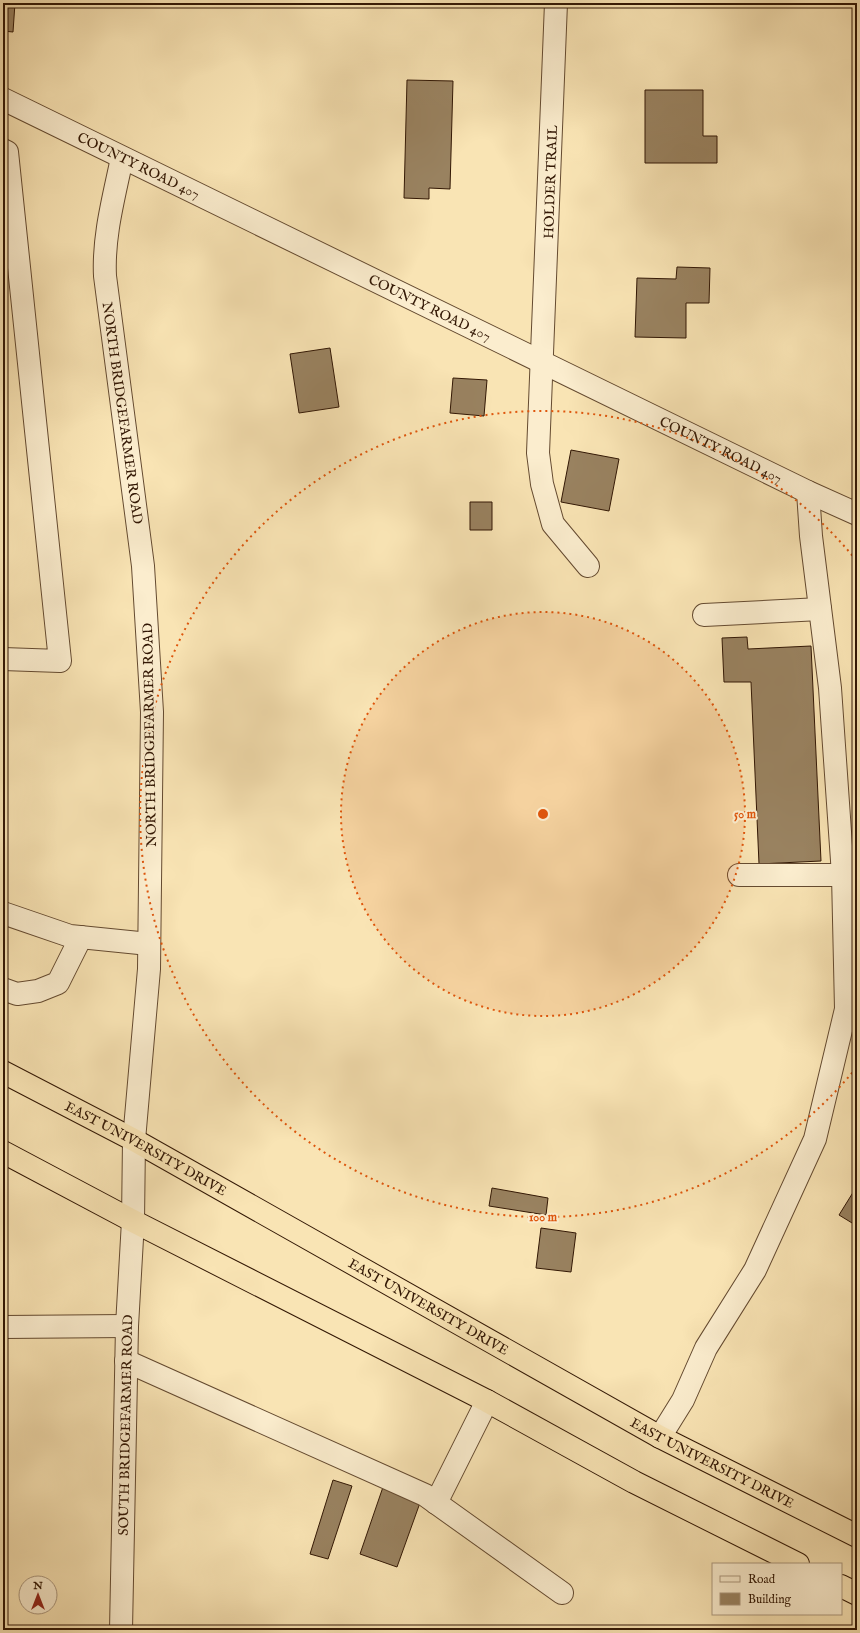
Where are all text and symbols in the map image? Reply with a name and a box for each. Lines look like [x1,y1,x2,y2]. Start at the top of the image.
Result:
street label: HOLDER TRAIL [540,125,562,239]
street label: COUNTY ROAD 407 [74,129,202,204]
street label: COUNTY ROAD 407 [365,271,494,346]
street label: NORTH BRIDGEFARMER ROAD [97,301,147,525]
street label: COUNTY ROAD 407 [656,413,785,488]
street label: NORTH BRIDGEFARMER ROAD [139,623,161,847]
centre of rings [536,807,550,821]
text: 50 m [734,807,757,822]
street label: EAST UNIVERSITY DRIVE [62,1098,230,1201]
text: 100 m [529,1210,558,1225]
street label: EAST UNIVERSITY DRIVE [345,1255,512,1360]
street label: SOUTH BRIDGEFARMER ROAD [115,1314,138,1536]
street label: EAST UNIVERSITY DRIVE [627,1414,797,1513]
legend [712,1563,842,1615]
text: Road [748,1572,776,1587]
north arrow [18,1575,58,1615]
text: N [32,1579,43,1593]
text: Building [748,1592,792,1607]

